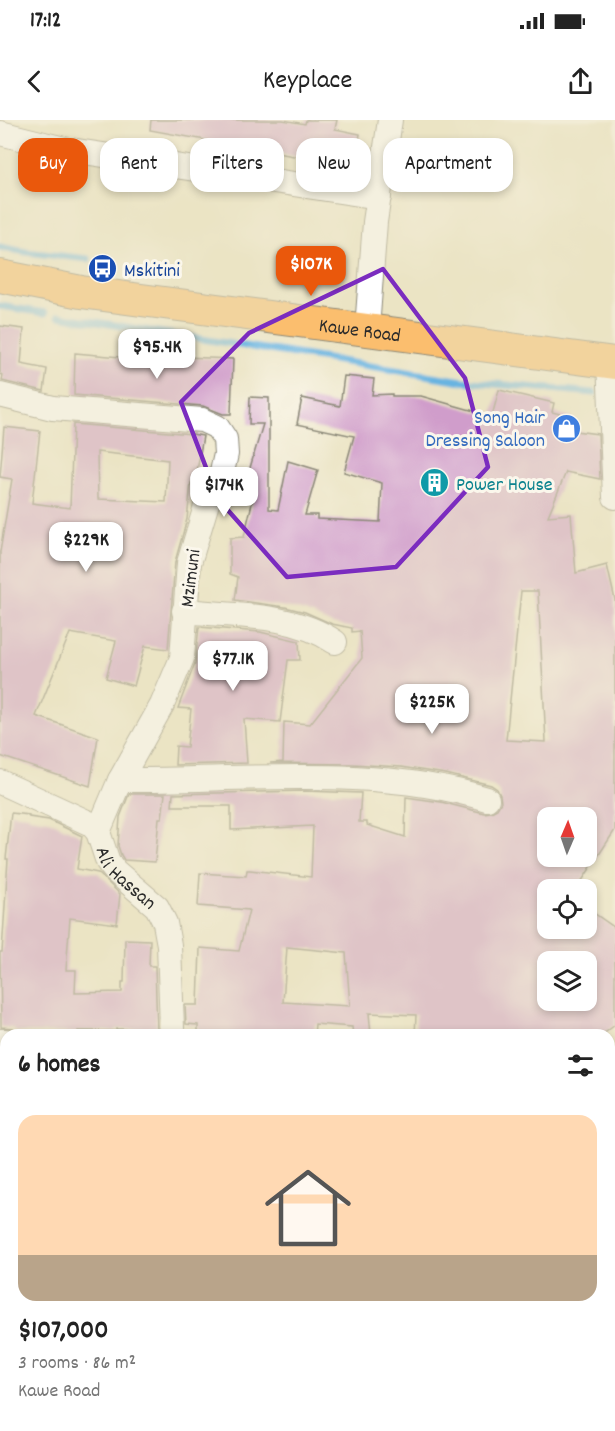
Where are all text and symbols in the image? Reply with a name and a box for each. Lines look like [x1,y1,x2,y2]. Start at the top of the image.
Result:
text: 17:12 [30,6,61,37]
text: Keyplace [263,62,352,101]
icon: back [18,65,51,98]
icon: share [564,65,597,98]
chip: Buy [18,138,88,192]
chip: Rent [100,138,178,192]
chip: Filters [190,138,284,192]
chip: New [296,138,371,192]
chip: Apartment [383,138,513,192]
pin: $107K [269,246,353,297]
text: $107K [290,251,332,279]
bus stop icon: Mskitini [87,253,119,285]
place label: Mskitini [124,258,180,286]
street label: Kawe Road [317,313,402,351]
pin: $95.4K [108,329,206,380]
text: $95.4K [132,334,182,362]
place label: Song Hair Dressing Saloon [425,405,546,456]
shop icon: Song Hair Dressing Saloon [550,412,582,444]
pin: $174K [182,467,266,518]
building icon: Power House [419,467,451,499]
text: $174K [204,472,244,500]
place label: Power House [456,472,553,500]
pin: $229K [44,522,128,573]
text: $229K [63,527,109,555]
street label: Mzimuni [175,547,209,609]
pin: $77.1K [184,641,282,692]
text: $77.1K [212,646,254,674]
pin: $225K [390,684,474,735]
text: $225K [409,689,455,717]
north arrow [537,807,597,867]
map controls [537,807,597,1011]
street label: Ali Hassan [87,843,161,918]
button: locate [537,879,597,939]
button: layers [537,951,597,1011]
text: 6 homes [18,1047,100,1084]
icon: filters [564,1049,597,1082]
icon: home [254,1154,362,1262]
text: $107,000 [18,1313,108,1350]
text: 3 rooms · 86 m² [18,1350,136,1378]
text: Kawe Road [18,1378,100,1406]

